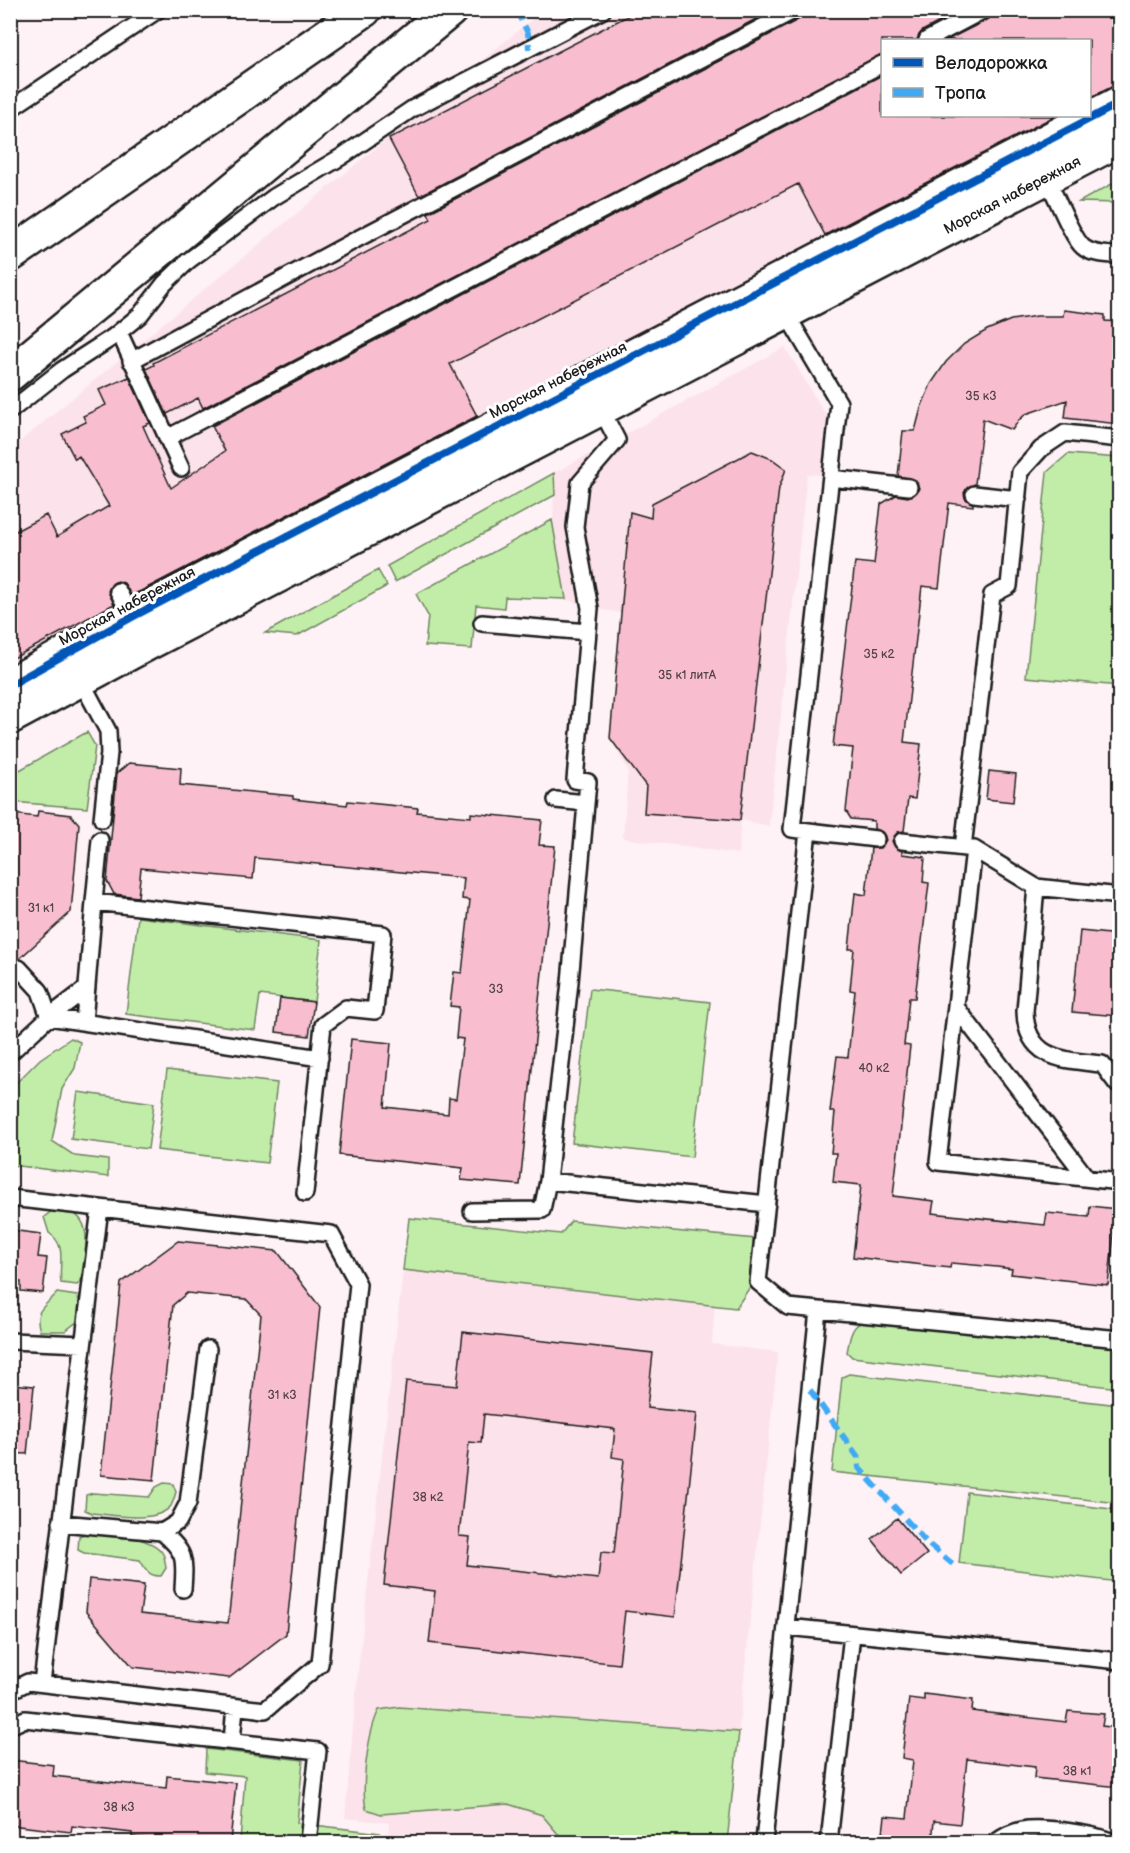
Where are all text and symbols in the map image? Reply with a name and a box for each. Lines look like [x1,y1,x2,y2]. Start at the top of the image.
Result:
legend [881,39,1091,117]
text: Велодорожка [935,53,1048,74]
text: Тропа [935,83,986,104]
street label: Морская набережная [940,152,1084,239]
street label: Морская набережная [486,337,630,423]
house number: 35 к3 [965,389,997,404]
street label: Морская набережная [56,562,199,651]
house number: 35 к2 [864,647,894,662]
house number: 35 к1 литА [658,668,717,683]
house number: 31 к1 [28,901,54,916]
house number: 33 [489,982,503,997]
house number: 40 к2 [858,1061,890,1076]
house number: 31 к3 [267,1388,297,1403]
house number: 38 к2 [412,1490,444,1505]
house number: 38 к1 [1063,1764,1091,1779]
house number: 38 к3 [103,1800,135,1815]

